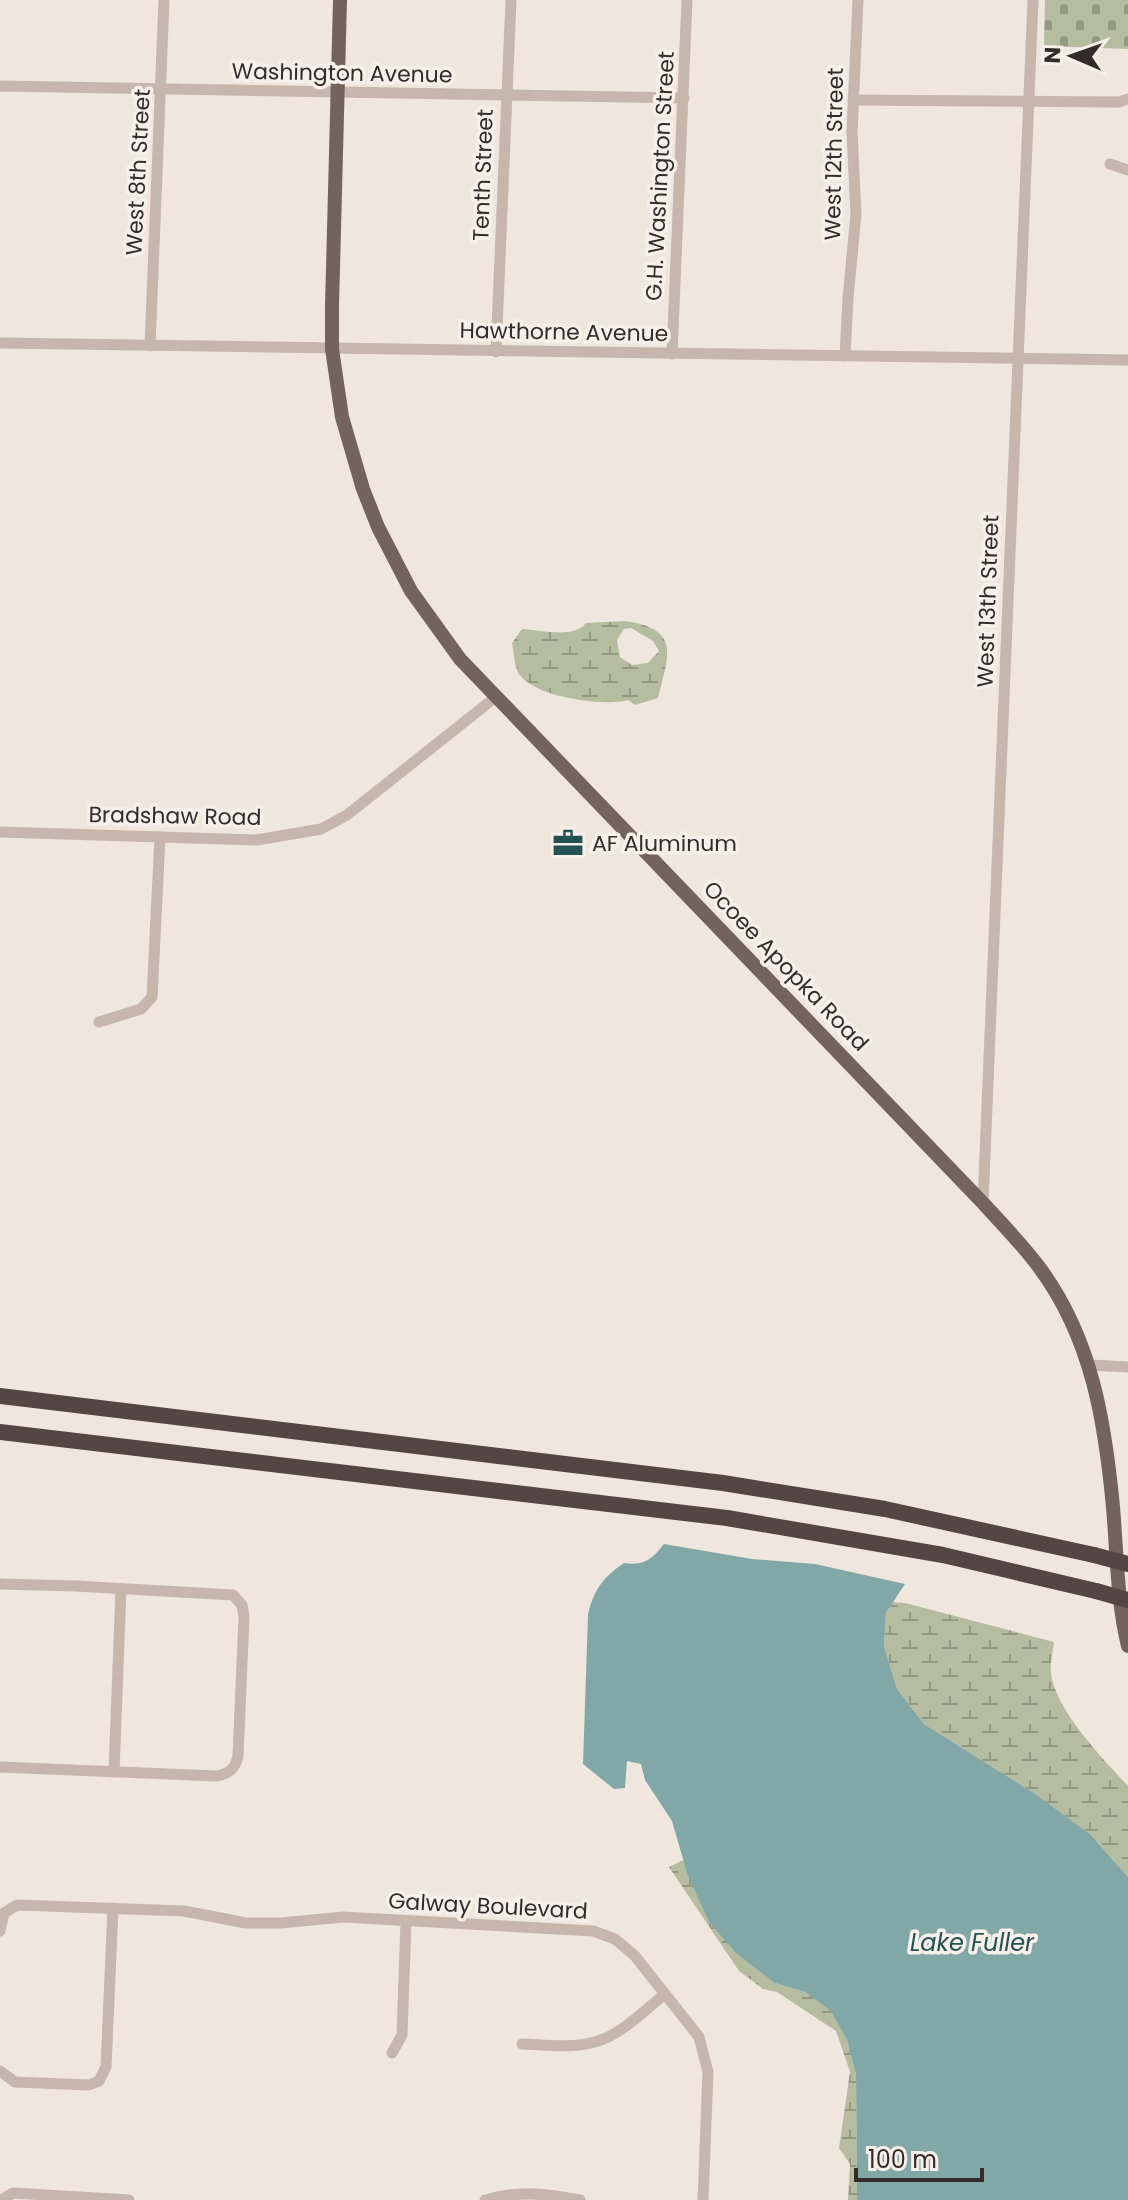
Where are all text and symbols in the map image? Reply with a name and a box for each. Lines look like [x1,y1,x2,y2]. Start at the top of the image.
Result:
north arrow [1032,16,1112,96]
text: N [1037,47,1068,64]
street label: G.H. Washington Street [638,50,682,302]
street label: Washington Avenue [231,56,453,90]
street label: West 12th Street [817,67,851,241]
street label: West 8th Street [118,88,158,256]
street label: Tenth Street [465,108,501,242]
street label: Hawthorne Avenue [459,315,669,349]
street label: West 13th Street [969,514,1007,688]
street label: Bradshaw Road [88,799,262,833]
office icon: AF Aluminum [551,826,585,860]
place label: AF Aluminum [592,828,737,859]
street label: Ocoee Apopka Road [696,874,876,1058]
street label: Galway Boulevard [388,1885,588,1927]
water label: Lake Fuller [910,1926,1035,1959]
scale bar [856,2132,982,2182]
text: 100 m [868,2143,937,2176]

